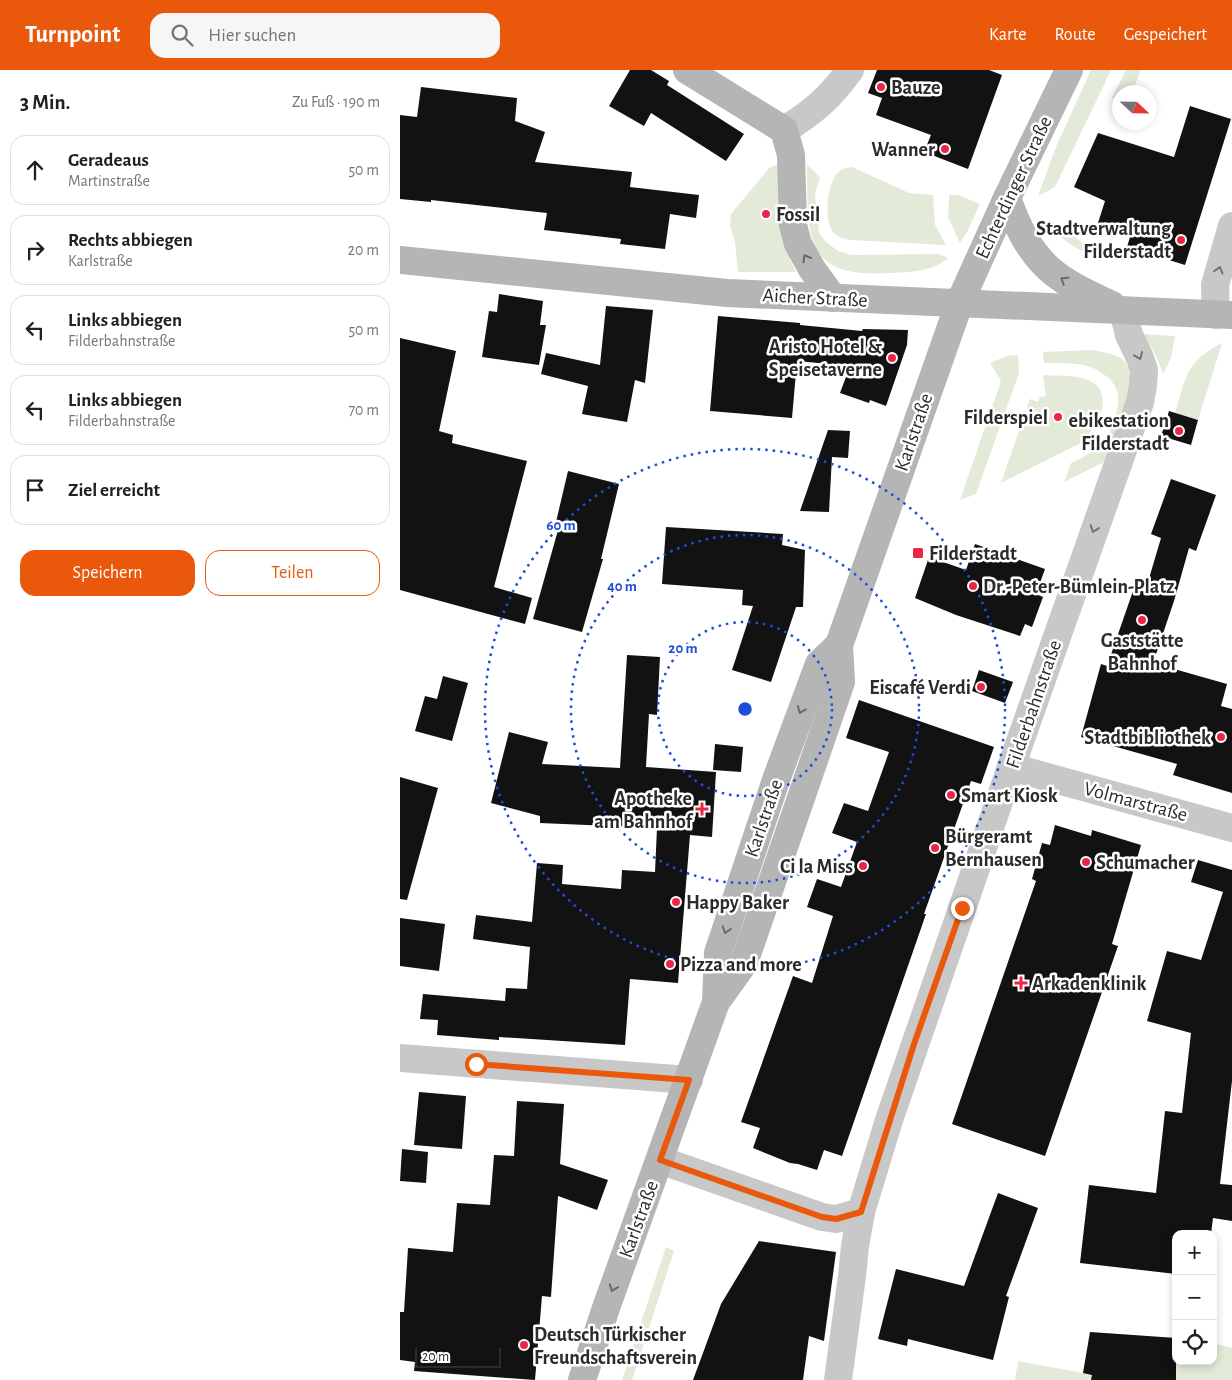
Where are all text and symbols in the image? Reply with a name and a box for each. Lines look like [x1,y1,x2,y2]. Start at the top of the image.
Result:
search box [150,13,500,58]
icon: search [168,21,196,49]
text: Turnpoint [25,23,120,47]
text: Hier suchen [208,26,296,45]
text: Karte [989,26,1026,44]
text: Route [1054,26,1096,44]
text: Gespeichert [1124,26,1207,44]
place label: Bauze [891,78,940,98]
marker: Bauze [875,81,887,93]
north arrow [1112,85,1157,130]
text: 3 Min. [20,92,70,113]
text: Zu Fuß · 190 m [292,94,380,110]
street label: Echterdinger Straße [972,113,1056,262]
place label: Wanner [871,140,935,160]
marker: Wanner [939,143,951,155]
text: Geradeaus [68,151,149,170]
icon: ahead [21,156,49,184]
text: 50 m [348,162,379,178]
text: Martinstraße [68,173,150,189]
place label: Fossil [776,205,820,225]
marker: Fossil [760,208,772,220]
place label: Stadtverwaltung Filderstadt [1036,219,1172,262]
text: Rechts abbiegen [68,231,193,250]
marker: Stadtverwaltung Filderstadt [1175,234,1187,246]
icon: right [21,236,49,264]
text: 20 m [348,242,379,258]
text: Karlstraße [68,253,133,269]
one-way arrow [802,254,812,263]
one-way arrow [1214,266,1224,274]
one-way arrow [1060,277,1069,286]
street label: Aicher Straße [762,285,868,311]
text: Links abbiegen [68,311,182,330]
icon: left [21,316,49,344]
text: 50 m [348,322,379,338]
text: Filderbahnstraße [68,333,175,349]
place label: Aristo Hotel & Speisetaverne [769,337,883,380]
one-way arrow [1132,351,1143,360]
marker: Aristo Hotel & Speisetaverne [886,352,898,364]
text: Links abbiegen [68,391,182,410]
street label: Karlstraße [891,391,937,474]
icon: left [21,396,49,424]
text: 70 m [348,402,379,418]
place label: Filderspiel [964,408,1048,428]
marker: Filderspiel [1052,411,1064,423]
place label: ebikestation Filderstadt [1069,411,1169,454]
text: Filderbahnstraße [68,413,175,429]
marker: ebikestation Filderstadt [1173,425,1185,437]
icon: arrive [21,476,49,504]
text: Ziel erreicht [68,481,160,500]
text: 60 m [546,518,576,533]
one-way arrow [1090,524,1100,533]
place label: Filderstadt [929,544,1017,564]
marker: Filderstadt [911,546,925,560]
button: Speichern [20,550,195,596]
button: Teilen [205,550,380,596]
place label: Dr.-Peter-Bümlein-Platz [983,577,1175,597]
text: 40 m [607,579,637,594]
marker: Dr.-Peter-Bümlein-Platz [967,580,979,592]
marker: Gaststätte Bahnhof [1136,614,1148,626]
place label: Gaststätte Bahnhof [1101,631,1183,674]
street label: Filderbahnstraße [1003,638,1065,771]
text: 20 m [668,641,698,656]
place label: Eiscafé Verdi [869,678,971,698]
marker: Eiscafé Verdi [975,681,987,693]
centre of rings [736,700,754,718]
one-way arrow [797,705,808,714]
place label: Stadtbibliothek [1084,728,1211,748]
marker: Stadtbibliothek [1215,731,1227,743]
street label: Karlstraße [741,777,787,860]
street label: Volmarstraße [1082,779,1190,825]
place label: Smart Kiosk [961,786,1058,806]
place label: Apotheke am Bahnhof [594,789,693,832]
marker: Smart Kiosk [945,789,957,801]
marker: Apotheke am Bahnhof [696,803,708,815]
place label: Bürgeramt Bernhausen [945,827,1042,870]
marker: Bürgeramt Bernhausen [929,842,941,854]
place label: Schumacher [1096,853,1195,873]
marker: Schumacher [1080,856,1092,868]
place label: Ci la Miss [780,857,853,877]
marker: Ci la Miss [857,860,869,872]
place label: Happy Baker [686,893,789,913]
marker: Happy Baker [670,896,682,908]
route end [951,897,974,920]
one-way arrow [722,925,732,934]
place label: Pizza and more [680,955,802,975]
marker: Pizza and more [664,958,676,970]
place label: Arkadenklinik [1032,974,1147,994]
marker: Arkadenklinik [1014,976,1028,990]
route start [465,1053,488,1076]
street label: Karlstraße [616,1178,662,1261]
map controls [1172,1230,1217,1365]
button: + [1172,1230,1217,1275]
button: − [1172,1275,1217,1320]
one-way arrow [609,1283,619,1291]
button: locate [1172,1320,1217,1365]
place label: Deutsch Türkischer Freundschaftsverein [534,1325,697,1368]
marker: Deutsch Türkischer Freundschaftsverein [518,1339,530,1351]
scale bar [415,1345,501,1368]
text: 20 m [422,1350,449,1364]

